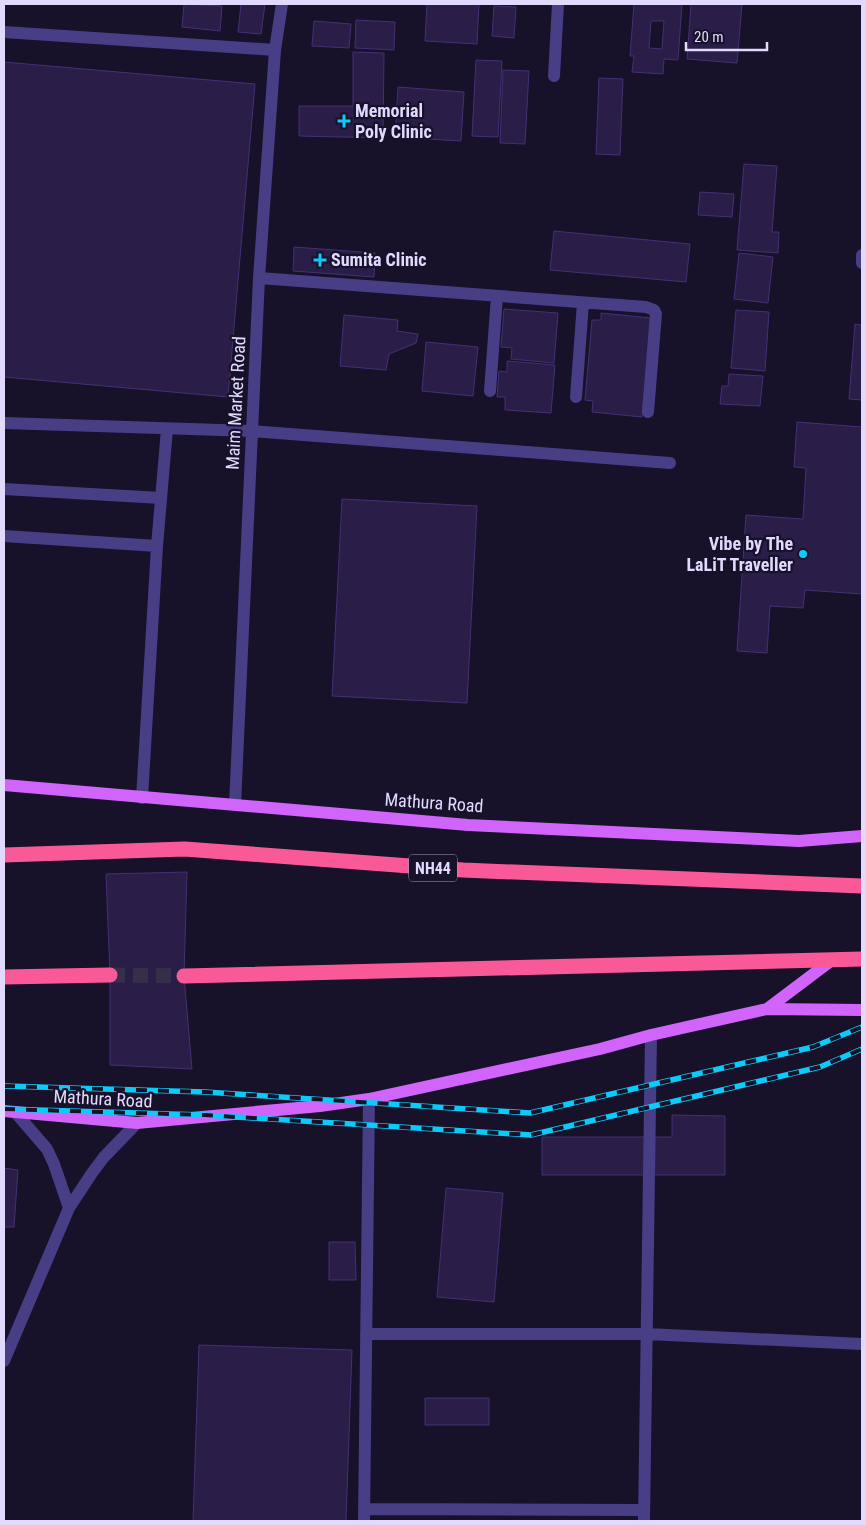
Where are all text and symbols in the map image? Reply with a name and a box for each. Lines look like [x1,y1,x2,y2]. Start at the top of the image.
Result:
scale bar [686,20,767,52]
text: 20 m [694,28,724,46]
place label: Memorial Poly Clinic [355,100,432,142]
marker: Memorial Poly Clinic [337,114,351,128]
place label: Sumita Clinic [331,249,427,270]
marker: Sumita Clinic [313,253,327,267]
street label: Maim Market Road [222,336,249,470]
place label: Vibe by The LaLiT Traveller [686,533,793,575]
marker: Vibe by The LaLiT Traveller [797,548,809,560]
street label: Mathura Road [384,789,484,816]
road number: NH44 [409,854,457,881]
street label: Mathura Road [53,1085,153,1112]

